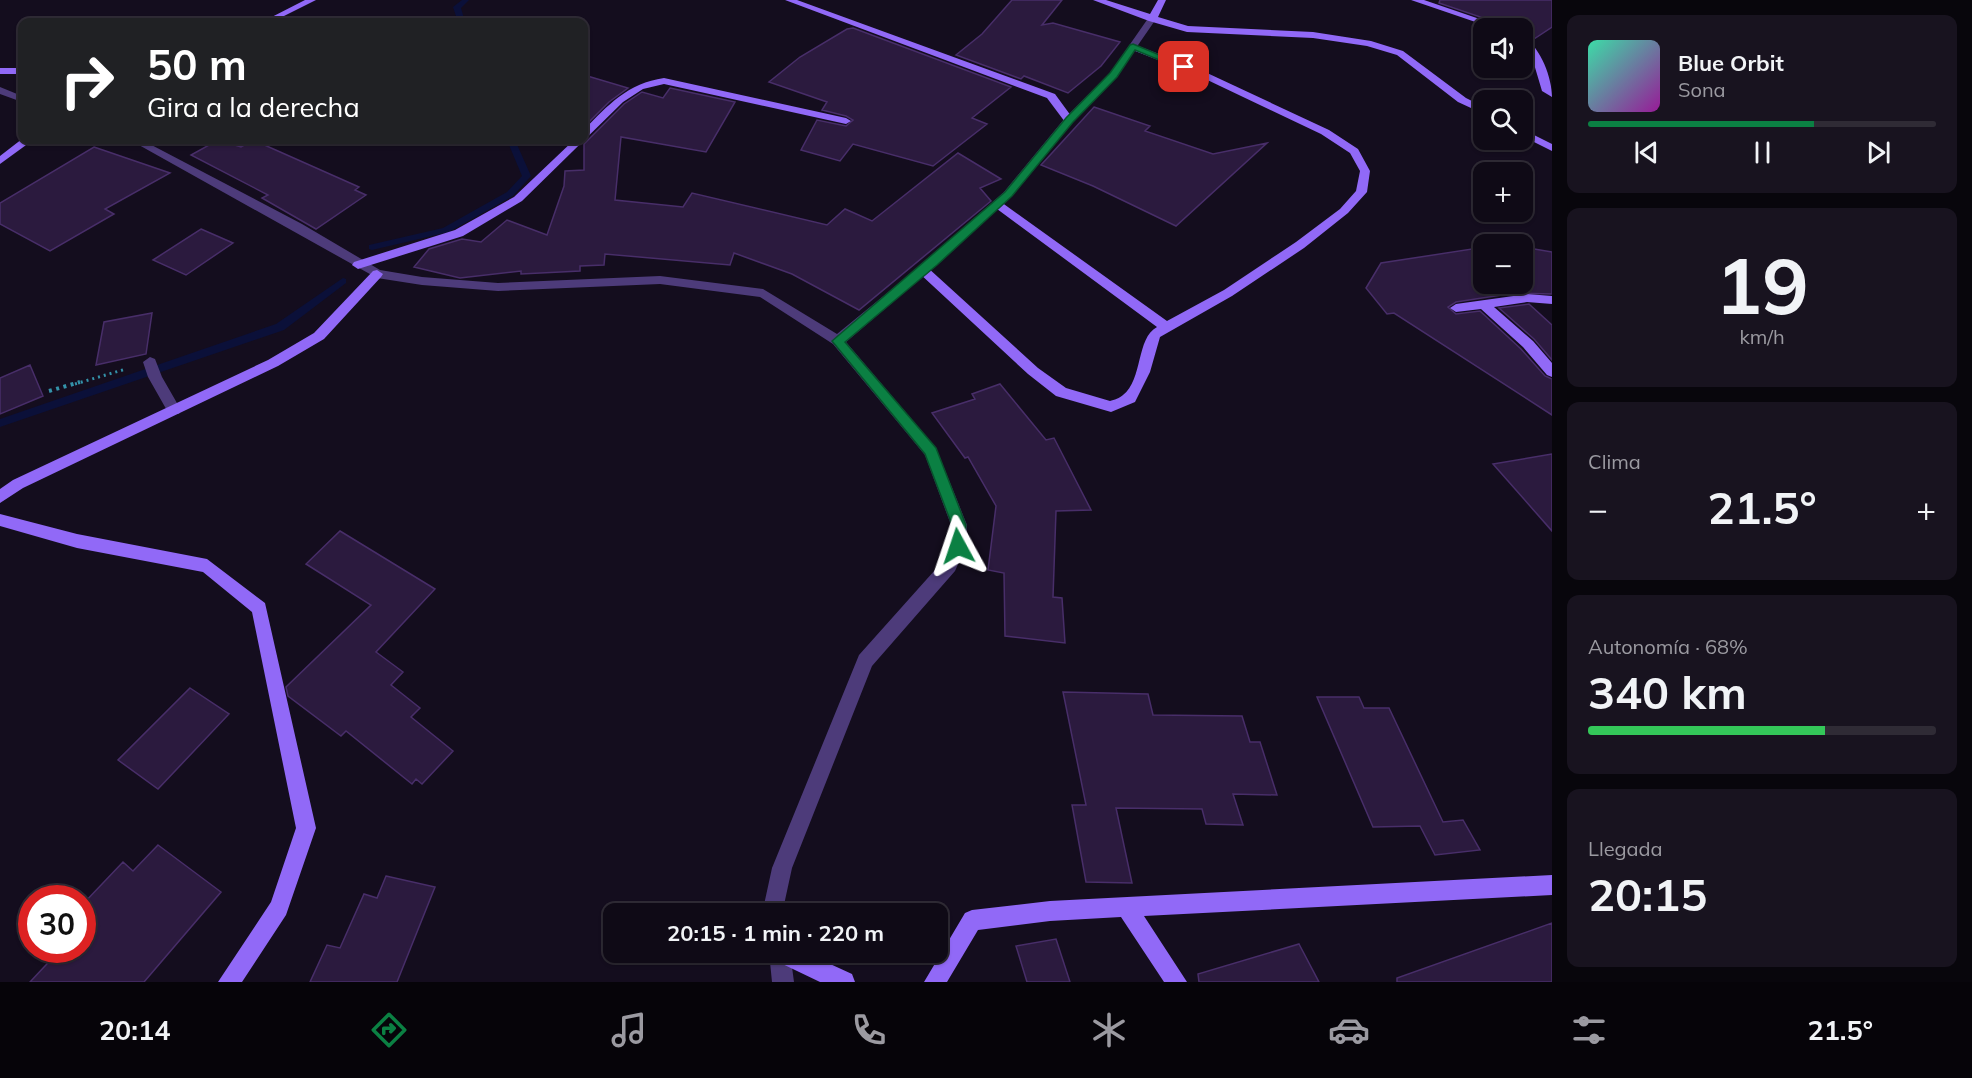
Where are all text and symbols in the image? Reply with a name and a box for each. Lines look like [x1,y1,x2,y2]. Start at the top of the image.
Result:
map controls [1473,18,1533,294]
button: sound [1473,18,1533,78]
text: 50 m [147,38,247,91]
pin [1158,41,1209,92]
icon: right [48,42,126,120]
text: Blue Orbit [1678,49,1784,77]
icon: arrive [1167,50,1200,83]
text: Sona [1678,77,1726,102]
text: Gira a la derecha [147,90,360,124]
button: search [1473,90,1533,150]
icon: previous [1630,136,1663,169]
icon: pause [1746,136,1779,169]
icon: next [1862,136,1895,169]
button: + [1473,162,1533,222]
button: − [1473,234,1533,294]
text: 19 [1715,236,1809,334]
text: km/h [1739,324,1785,349]
text: Clima [1588,449,1641,474]
text: 21.5° [1707,479,1817,535]
text: − [1588,488,1608,529]
text: + [1916,488,1936,529]
position arrow [926,514,990,578]
text: Autonomía · 68% [1588,634,1748,659]
text: 340 km [1588,664,1747,720]
text: Llegada [1588,836,1663,861]
text: 20:15 [1588,866,1707,922]
speed limit sign: 30 [18,885,96,963]
text: 20:15 · 1 min · 220 m [667,919,884,947]
icon: directions [368,1009,410,1051]
icon: music [608,1009,650,1051]
icon: phone [848,1009,890,1051]
icon: climate [1088,1009,1130,1051]
icon: car [1328,1009,1370,1051]
icon: filters [1568,1009,1610,1051]
text: 20:14 [99,1013,170,1047]
text: 21.5° [1807,1013,1873,1047]

